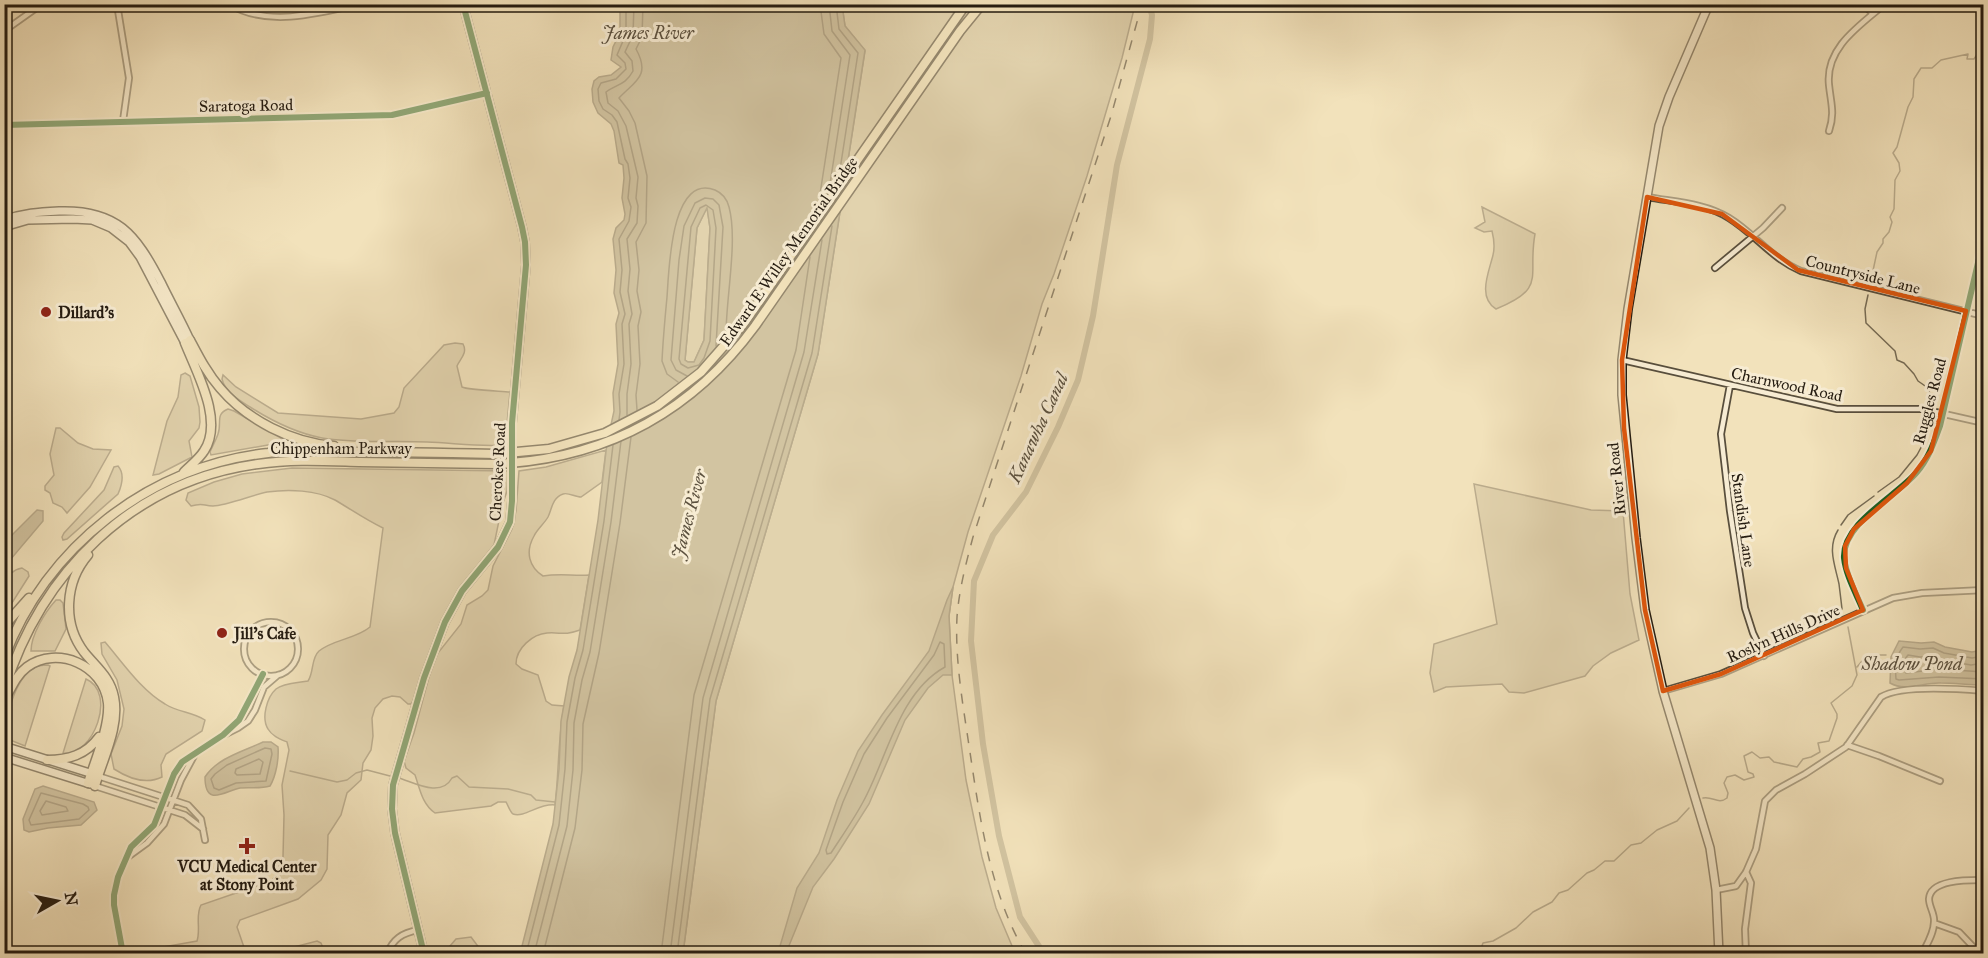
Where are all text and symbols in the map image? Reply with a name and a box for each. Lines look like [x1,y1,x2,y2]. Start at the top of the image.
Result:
water label: James River [601,22,695,44]
street label: Saratoga Road [199,95,293,117]
street label: Edward E Willey Memorial Bridge [715,153,862,350]
street label: Countryside Lane [1804,251,1923,298]
place label: Dillard's [58,303,114,322]
marker: Dillard's [39,305,53,319]
street label: Ruggles Road [1909,356,1951,447]
street label: Charnwood Road [1729,363,1844,406]
water label: Kanawha Canal [1003,368,1074,487]
street label: Cherokee Road [485,422,510,522]
street label: Chippenham Parkway [270,439,412,458]
street label: River Road [1603,442,1630,516]
water label: James River [666,466,712,562]
street label: Standish Lane [1728,472,1760,569]
street label: Roslyn Hills Drive [1724,600,1843,667]
place label: Jill's Cafe [232,624,297,644]
marker: Jill's Cafe [215,626,229,640]
water label: Shadow Pond [1861,653,1964,675]
marker: VCU Medical Center at Stony Point [238,837,256,855]
place label: VCU Medical Center at Stony Point [177,857,317,895]
north arrow [27,871,87,931]
text: N [61,891,82,907]

